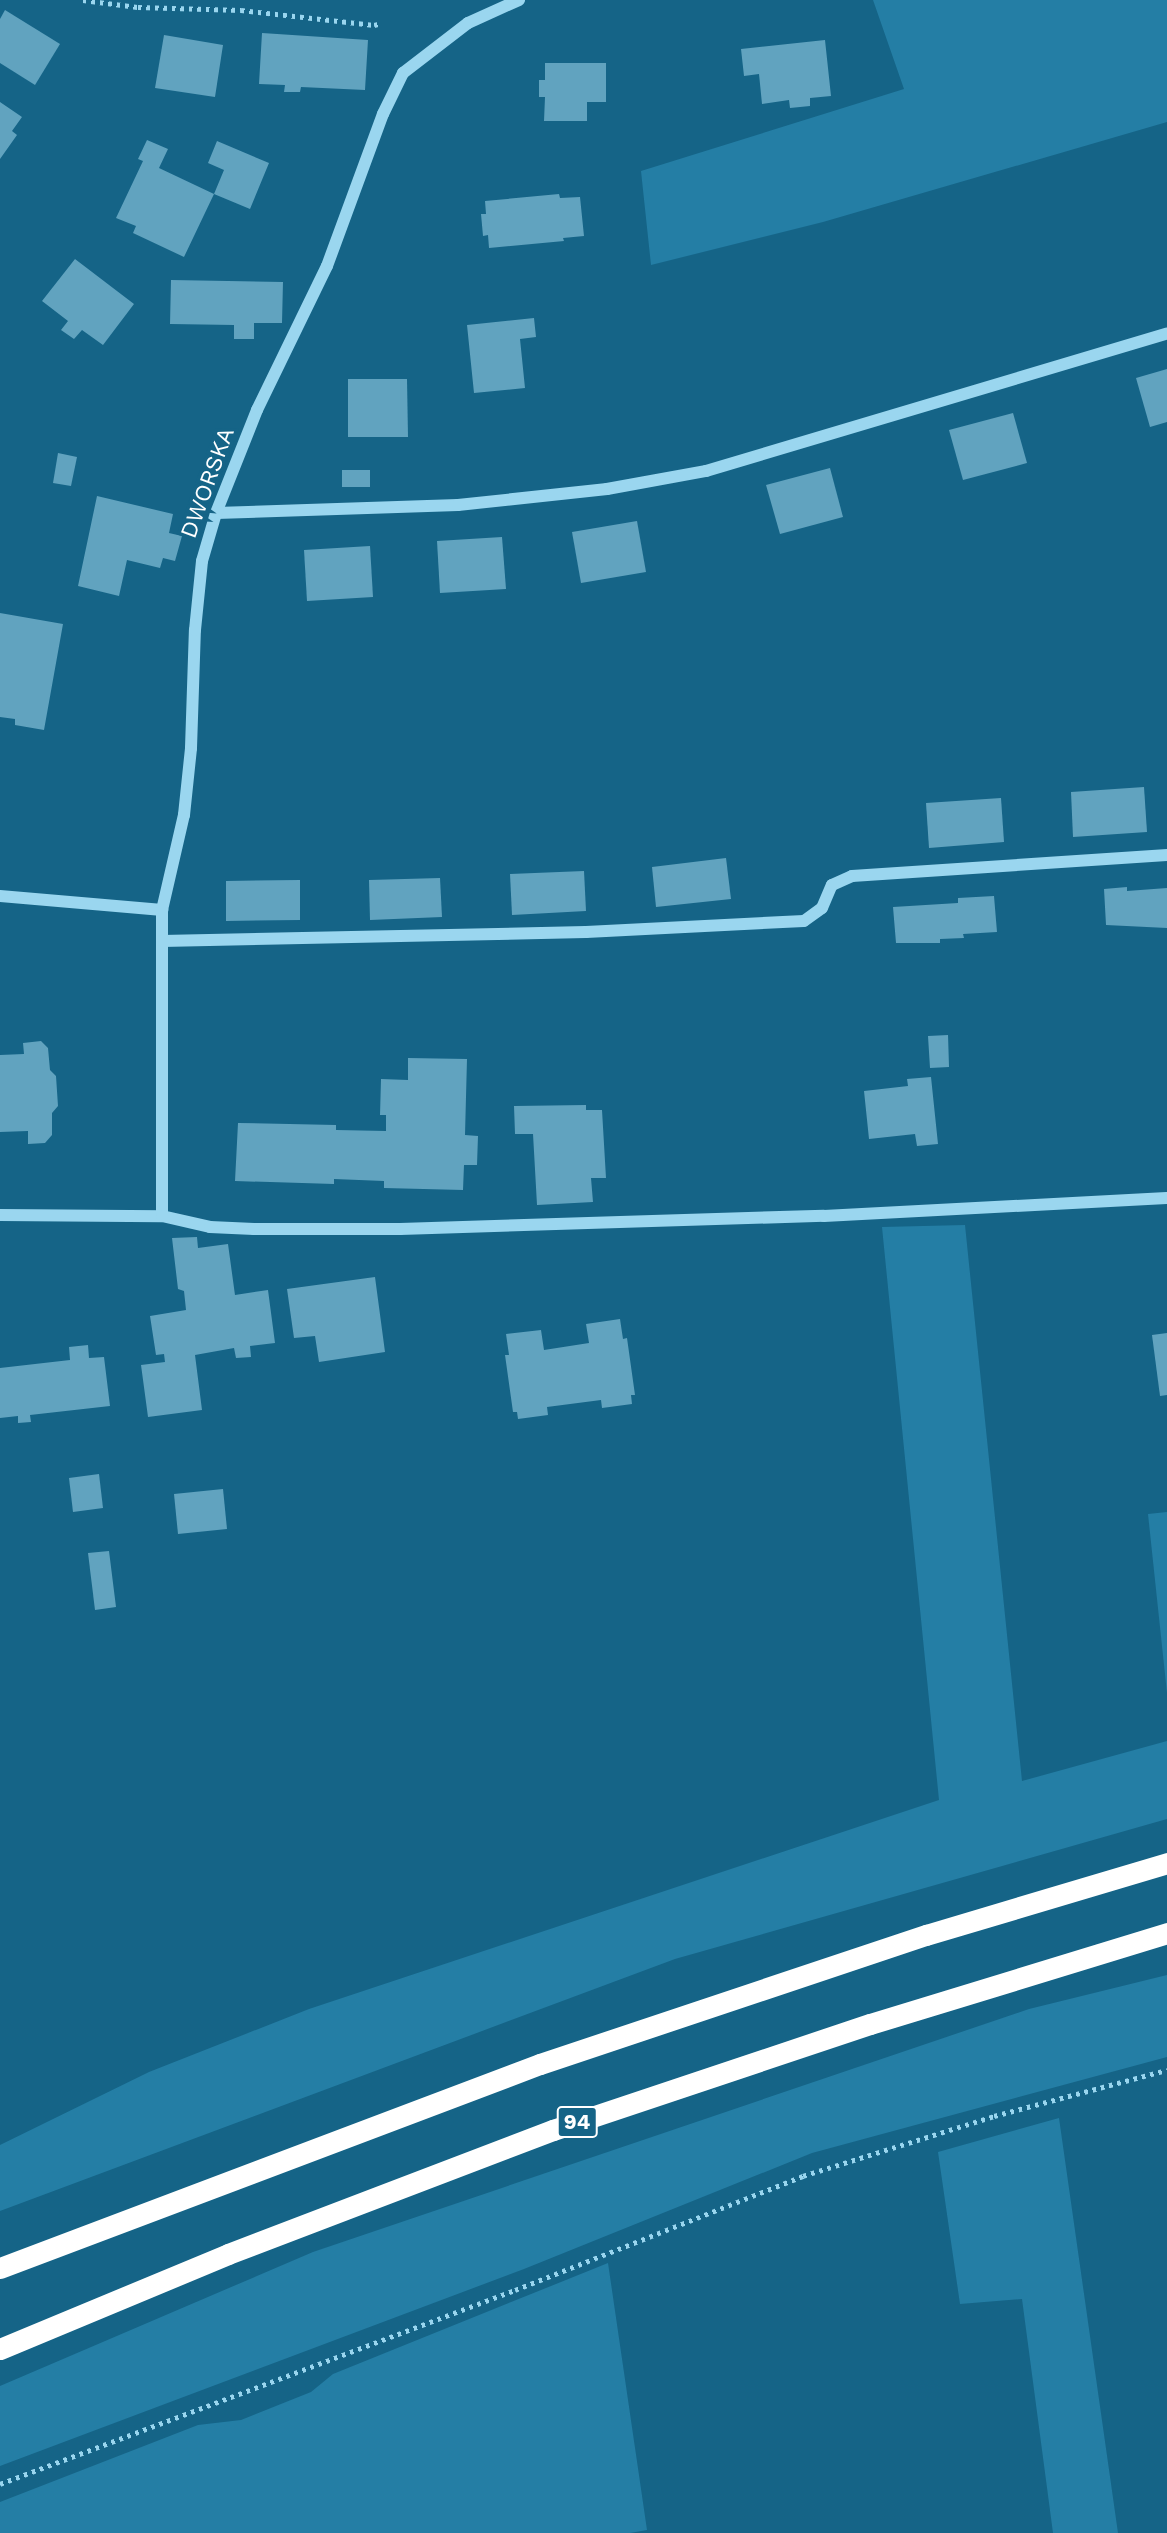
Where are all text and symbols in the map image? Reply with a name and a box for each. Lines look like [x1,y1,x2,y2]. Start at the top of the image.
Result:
street label: DWORSKA [175,424,241,542]
road number: 94 [556,2104,598,2140]

